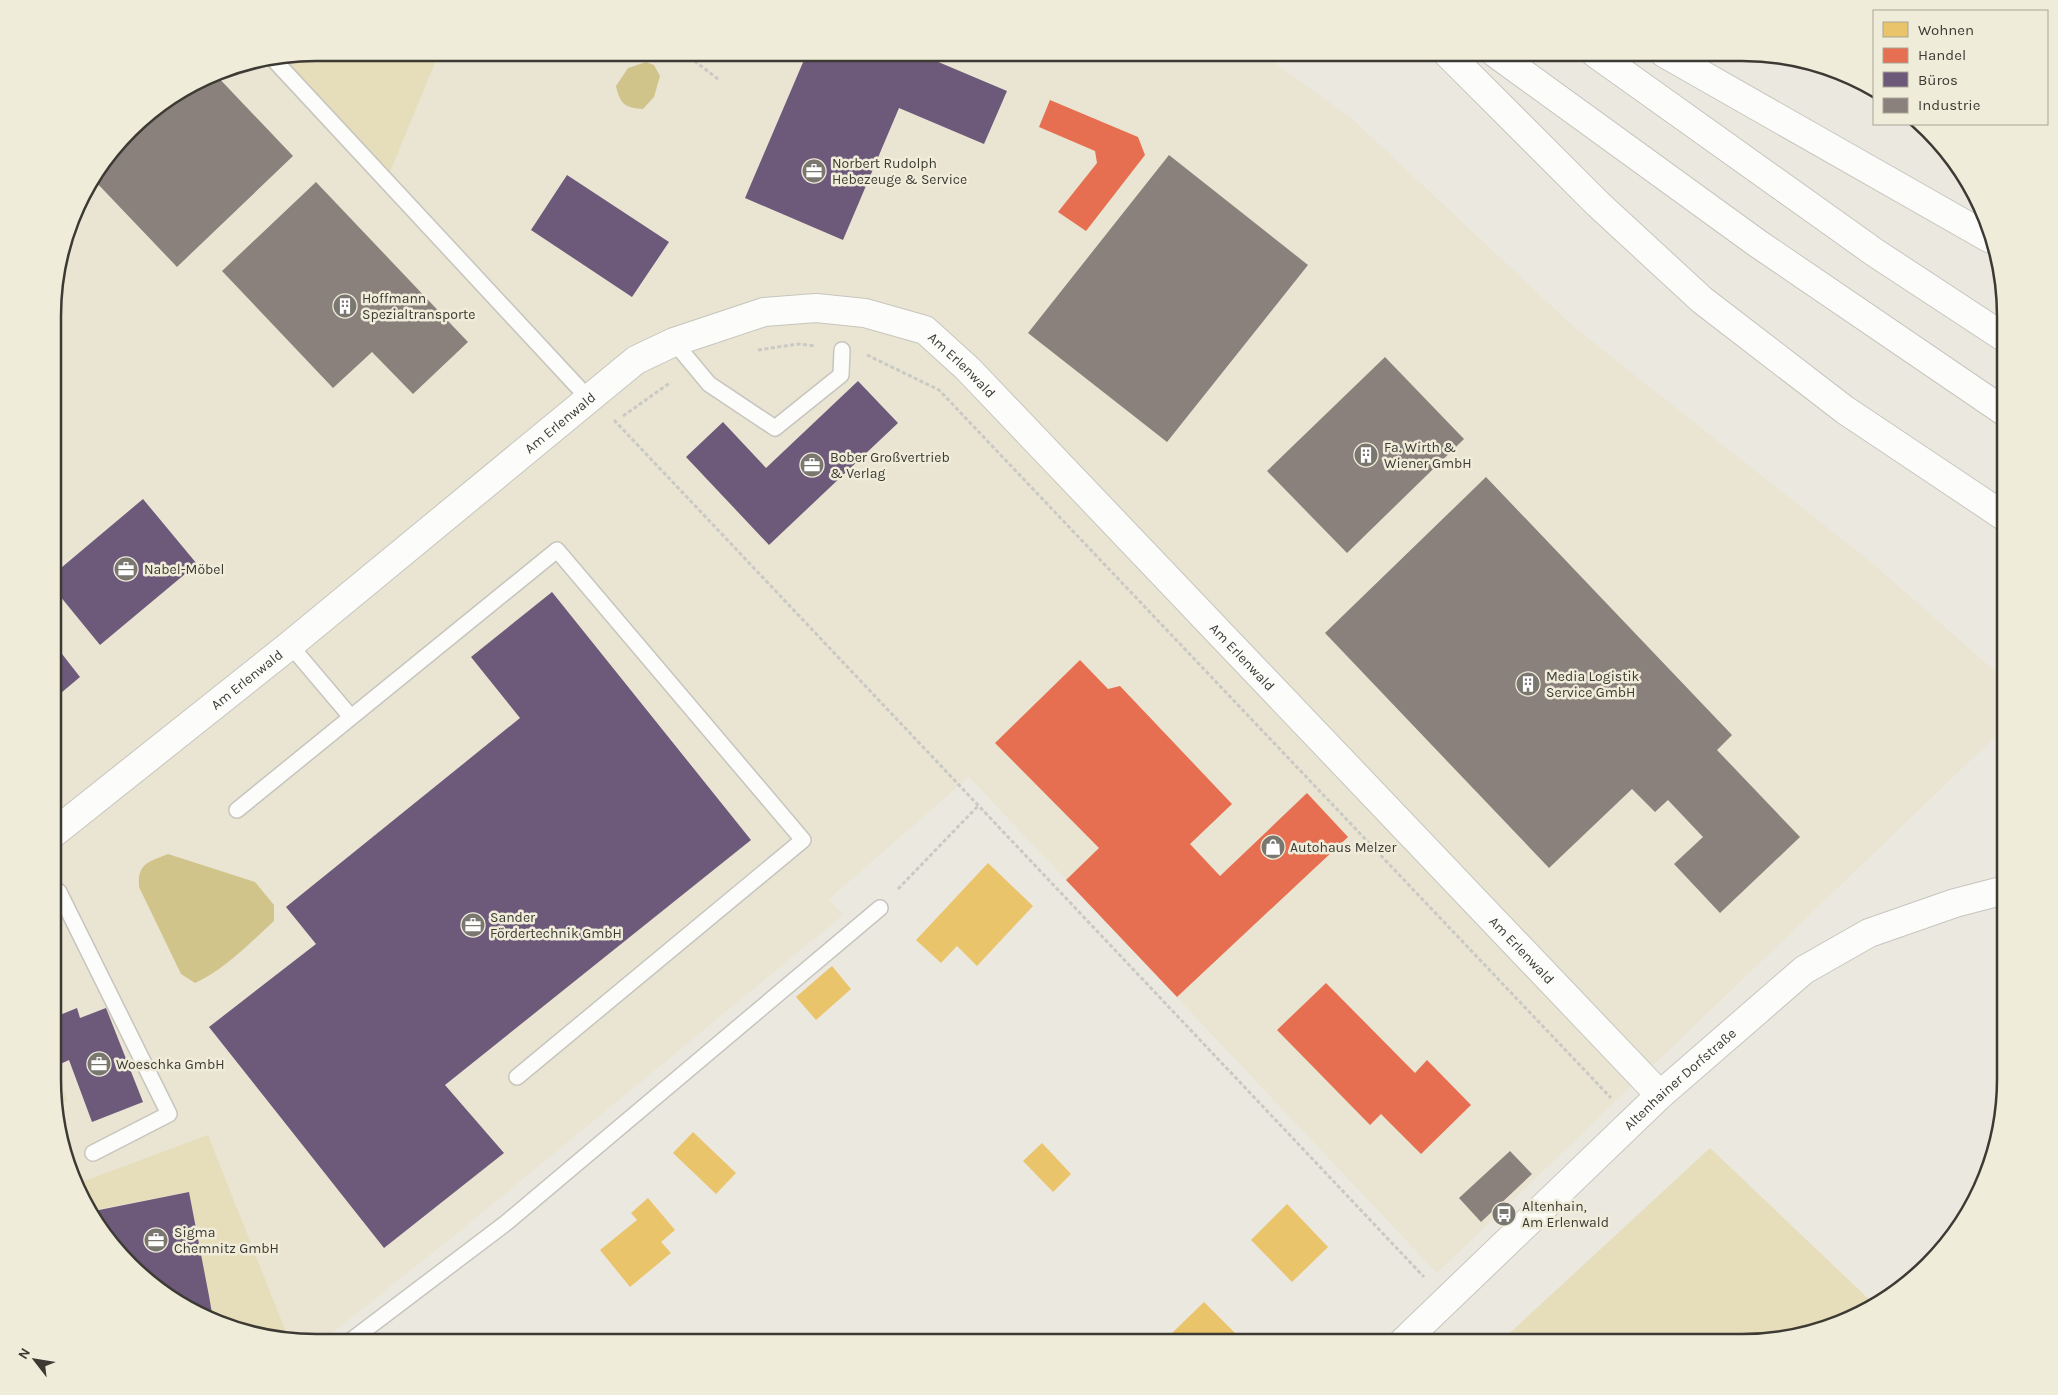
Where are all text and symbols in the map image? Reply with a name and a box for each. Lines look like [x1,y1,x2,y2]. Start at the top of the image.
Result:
legend [1873,10,2048,125]
text: Wohnen [1918,21,1974,39]
text: Handel [1918,46,1966,64]
text: Büros [1918,71,1958,89]
text: Industrie [1918,96,1980,114]
place label: Norbert Rudolph Hebezeuge & Service [832,155,967,188]
office icon: Norbert Rudolph Hebezeuge & Service [801,158,827,184]
place label: Hoffmann Spezialtransporte [362,290,475,323]
building icon: Hoffmann Spezialtransporte [332,293,358,319]
street label: Am Erlenwald [924,329,999,401]
street label: Am Erlenwald [521,389,599,457]
place label: Fa. Wirth & Wiener GmbH [1384,439,1472,472]
building icon: Fa. Wirth & Wiener GmbH [1353,442,1379,468]
place label: Bober Großvertrieb & Verlag [830,449,950,482]
office icon: Bober Großvertrieb & Verlag [799,452,825,478]
office icon: Nabel-Möbel [113,556,139,582]
place label: Nabel-Möbel [144,561,224,578]
street label: Am Erlenwald [1206,620,1278,695]
street label: Am Erlenwald [208,646,286,714]
place label: Media Logistik Service GmbH [1546,668,1640,701]
building icon: Media Logistik Service GmbH [1515,671,1541,697]
shop icon: Autohaus Melzer [1260,834,1286,860]
place label: Autohaus Melzer [1290,839,1398,856]
place label: Sander Fördertechnik GmbH [490,909,622,942]
office icon: Sander Fördertechnik GmbH [460,912,486,938]
street label: Am Erlenwald [1485,913,1558,988]
street label: Altenhainer Dorfstraße [1621,1025,1740,1134]
office icon: Woeschka GmbH [86,1051,112,1077]
place label: Woeschka GmbH [116,1056,225,1073]
place label: Altenhain, Am Erlenwald [1522,1198,1609,1231]
bus stop icon: Altenhain, Am Erlenwald [1491,1201,1517,1227]
place label: Sigma Chemnitz GmbH [174,1224,279,1257]
office icon: Sigma Chemnitz GmbH [143,1227,169,1253]
north arrow [10,1335,60,1385]
text: N [14,1345,34,1362]

